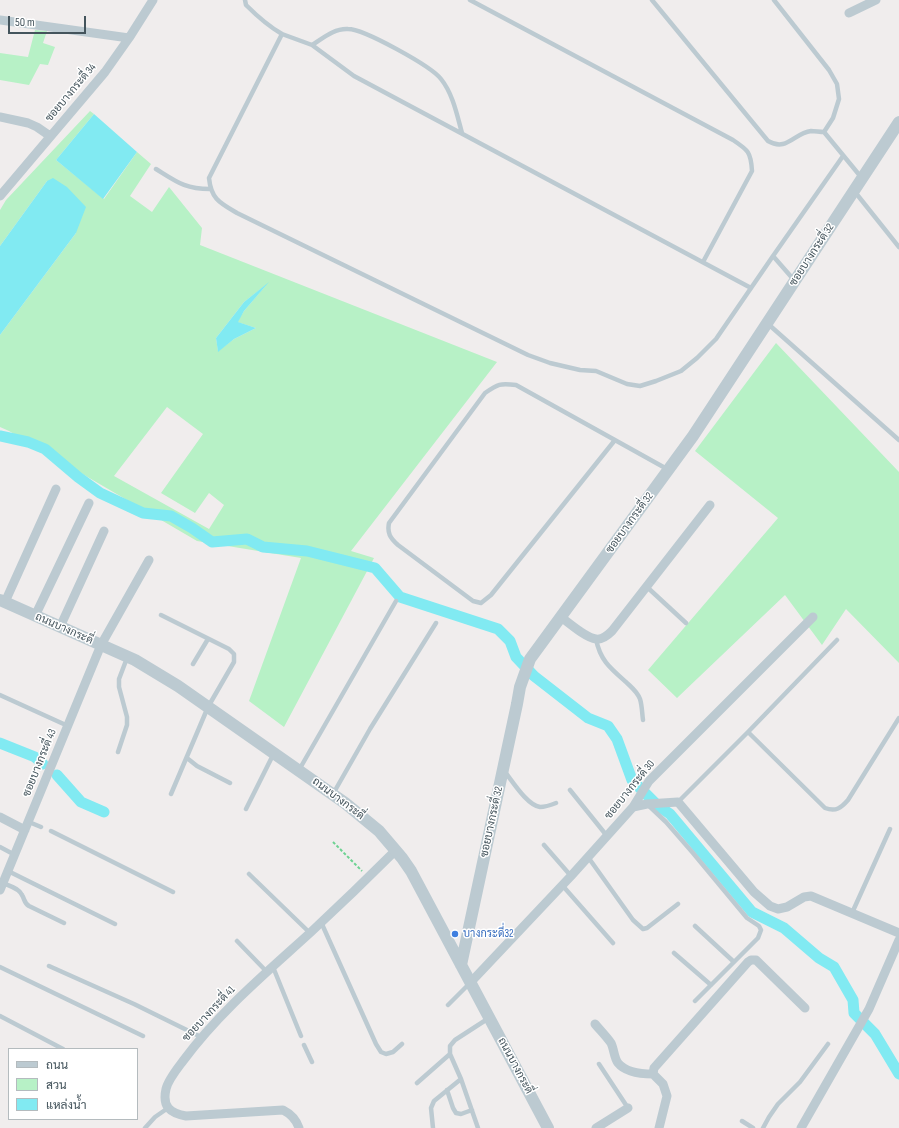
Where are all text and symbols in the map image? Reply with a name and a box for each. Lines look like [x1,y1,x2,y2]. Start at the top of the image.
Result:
scale bar [10,8,88,34]
text: 50 m [15,15,35,30]
street label: ซอยบางกระดี่ 34 [43,61,99,125]
street label: ซอยบางกระดี่ 32 [787,221,837,289]
street label: ซอยบางกระดี่ 32 [604,490,656,556]
street label: ถนนบางกระดี่ [33,610,95,648]
street label: ซอยบางกระดี่ 43 [20,727,60,799]
street label: ซอยบางกระดี่ 30 [602,758,658,822]
street label: ถนนบางกระดี่ [309,775,367,823]
street label: ซอยบางกระดี่ 32 [478,785,506,859]
place label: บางกระดี่32 [463,927,514,941]
marker: บางกระดี่32 [450,929,460,939]
street label: ซอยบางกระดี่ 41 [180,983,238,1045]
street label: ถนนบางกระดี่ [495,1036,535,1096]
legend [8,1048,138,1120]
text: ถนน [46,1058,68,1073]
text: สวน [46,1078,67,1093]
text: แหล่งน้ำ [46,1098,86,1113]

